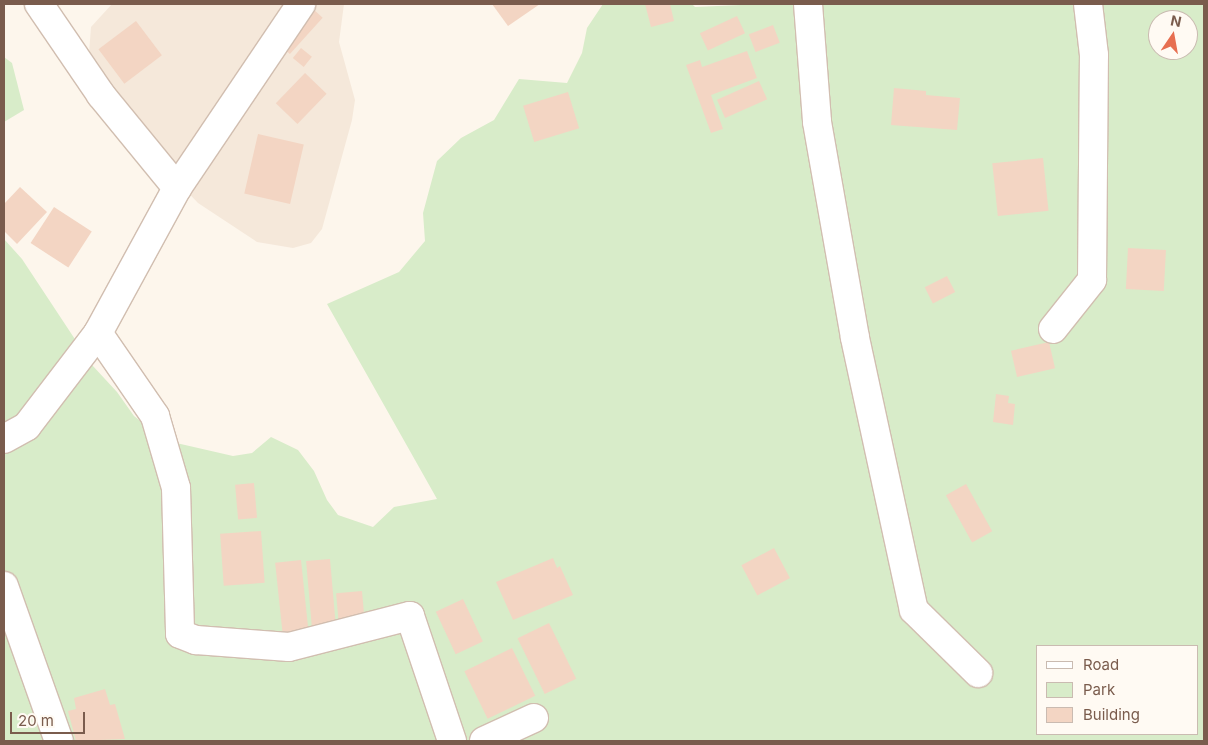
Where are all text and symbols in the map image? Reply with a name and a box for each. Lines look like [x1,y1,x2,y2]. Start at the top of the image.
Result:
north arrow [1148,10,1198,60]
text: N [1169,11,1183,30]
legend [1036,645,1198,735]
text: Road [1083,655,1119,674]
text: Park [1083,680,1115,699]
scale bar [12,702,88,734]
text: Building [1083,705,1140,724]
text: 20 m [18,711,54,730]

